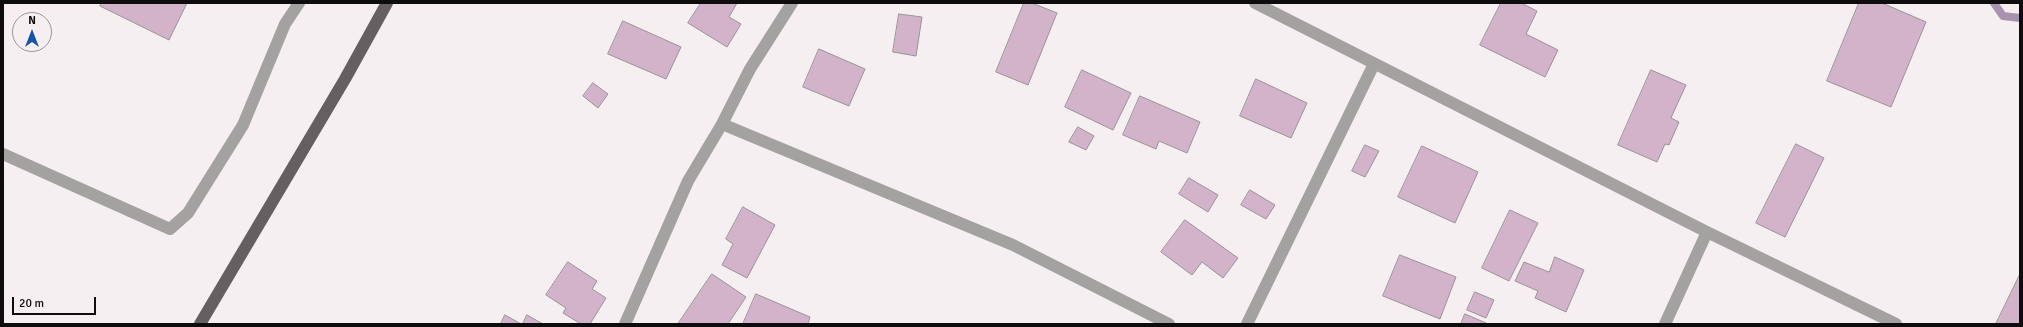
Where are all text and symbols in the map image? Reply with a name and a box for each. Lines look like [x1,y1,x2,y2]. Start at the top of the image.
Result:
north arrow [12,12,52,52]
text: N [28,14,36,27]
scale bar [14,289,98,315]
text: 20 m [19,296,44,311]

